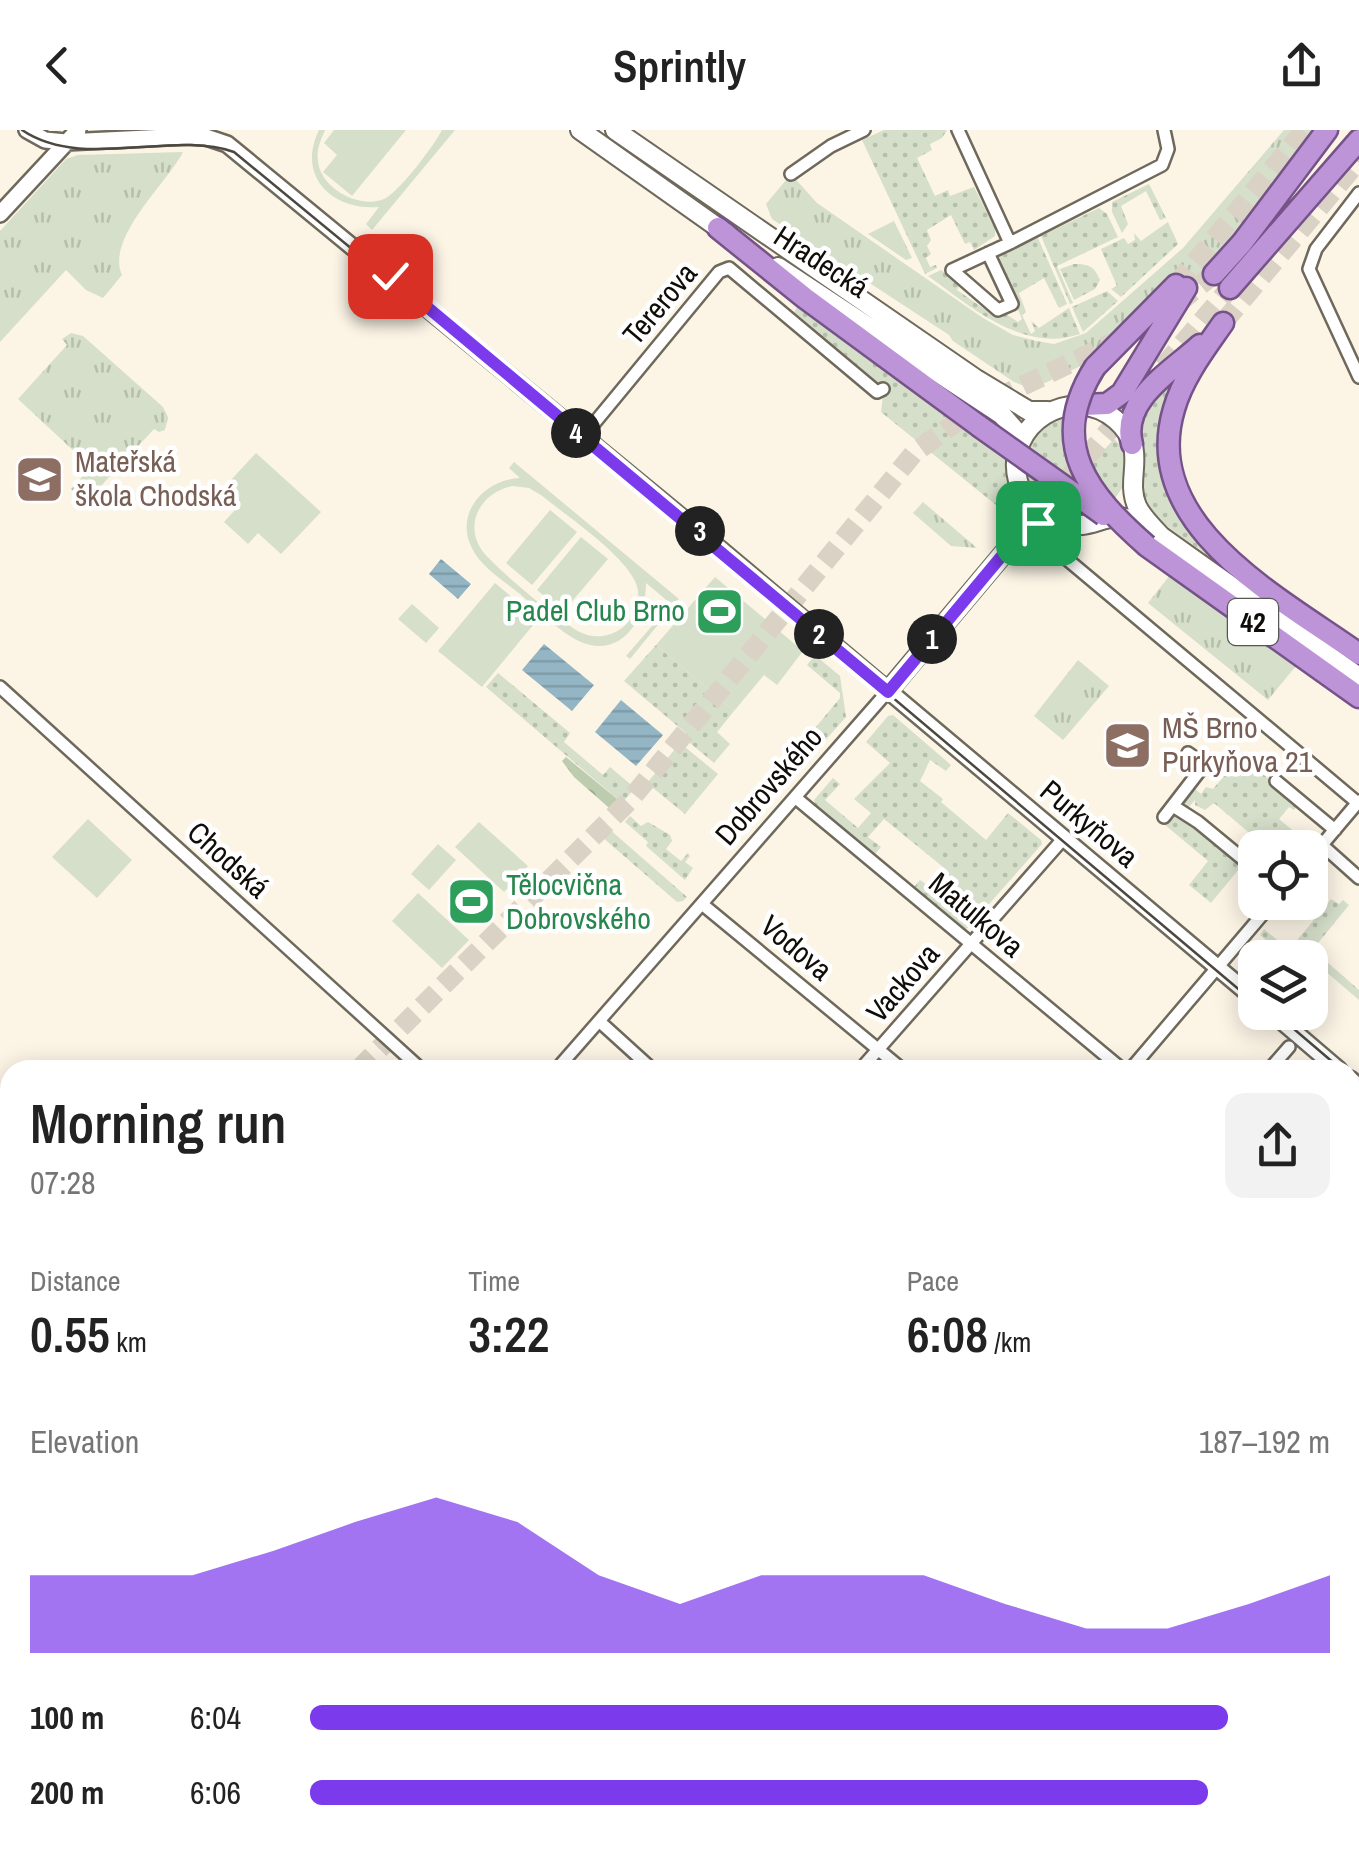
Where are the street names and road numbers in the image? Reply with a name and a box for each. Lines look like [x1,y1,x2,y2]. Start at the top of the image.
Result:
street label: Hradecká [767,216,877,307]
street label: Tererova [613,254,706,353]
road number: 42 [1228,599,1278,645]
street label: Dobrovského [706,718,831,853]
street label: Purkyňova [1032,771,1147,876]
street label: Chodská [179,812,278,907]
street label: Matulkova [921,863,1033,966]
street label: Vodova [752,906,841,989]
street label: Vackova [857,934,948,1030]

